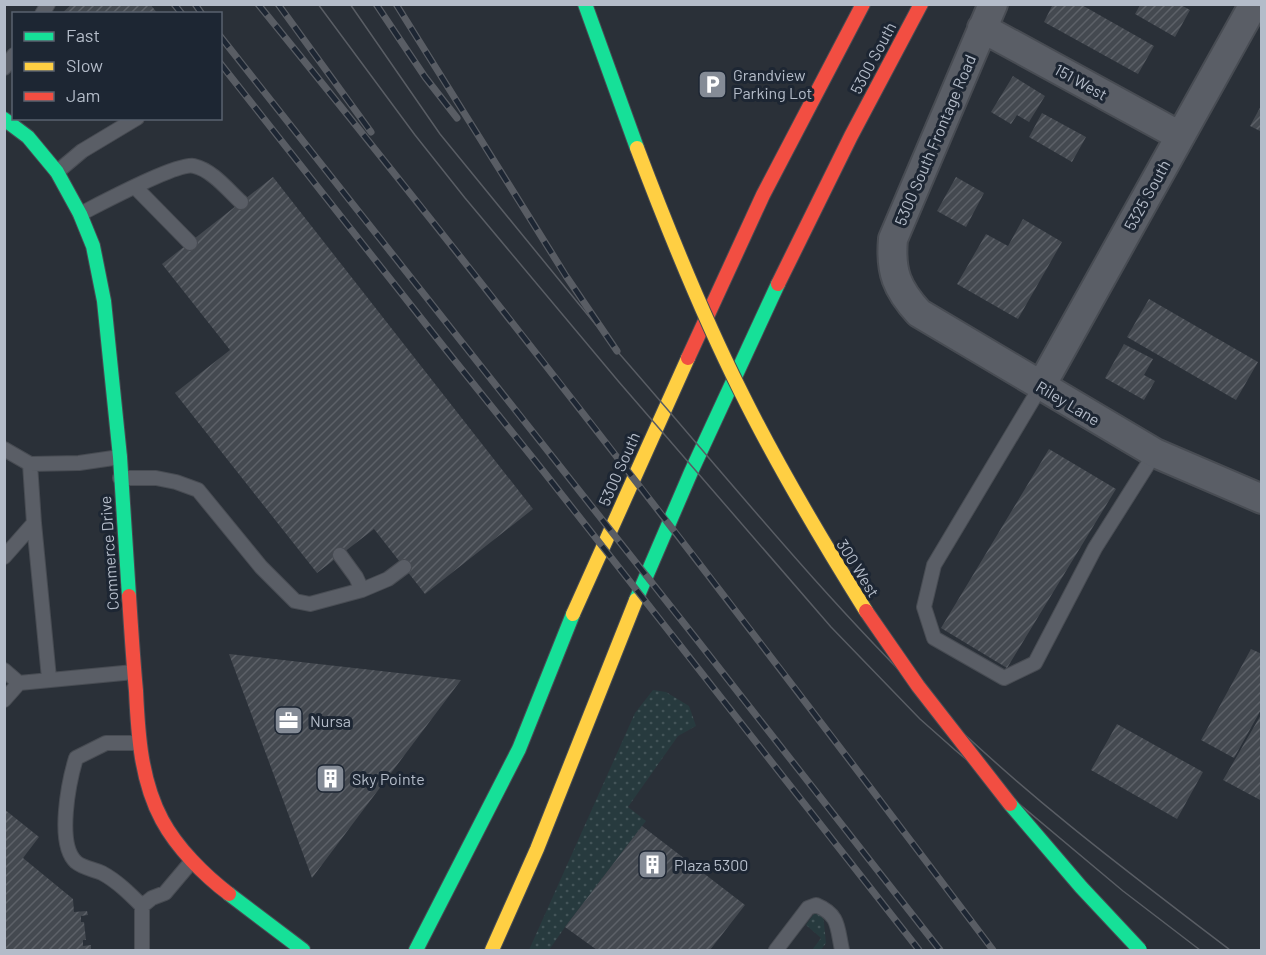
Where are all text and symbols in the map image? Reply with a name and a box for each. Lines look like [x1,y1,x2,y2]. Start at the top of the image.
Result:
legend [12,12,222,120]
street label: 5300 South [846,18,899,97]
text: Fast [66,24,100,46]
street label: 5300 South Frontage Road [890,52,979,228]
text: Slow [66,54,103,76]
street label: 151 West [1052,59,1111,104]
place label: Grandview Parking Lot [733,65,812,102]
parking icon: Grandview Parking Lot [696,68,728,100]
text: Jam [66,84,100,106]
street label: 5325 South [1119,156,1174,233]
street label: Riley Lane [1033,376,1103,429]
street label: 5300 South [594,429,643,509]
street label: Commerce Drive [95,495,122,611]
street label: 300 West [833,535,884,600]
office icon: Nursa [273,705,305,737]
place label: Nursa [310,711,351,730]
building icon: Sky Pointe [315,763,347,795]
place label: Sky Pointe [352,769,425,788]
building icon: Plaza 5300 [637,849,669,881]
place label: Plaza 5300 [674,855,748,874]

